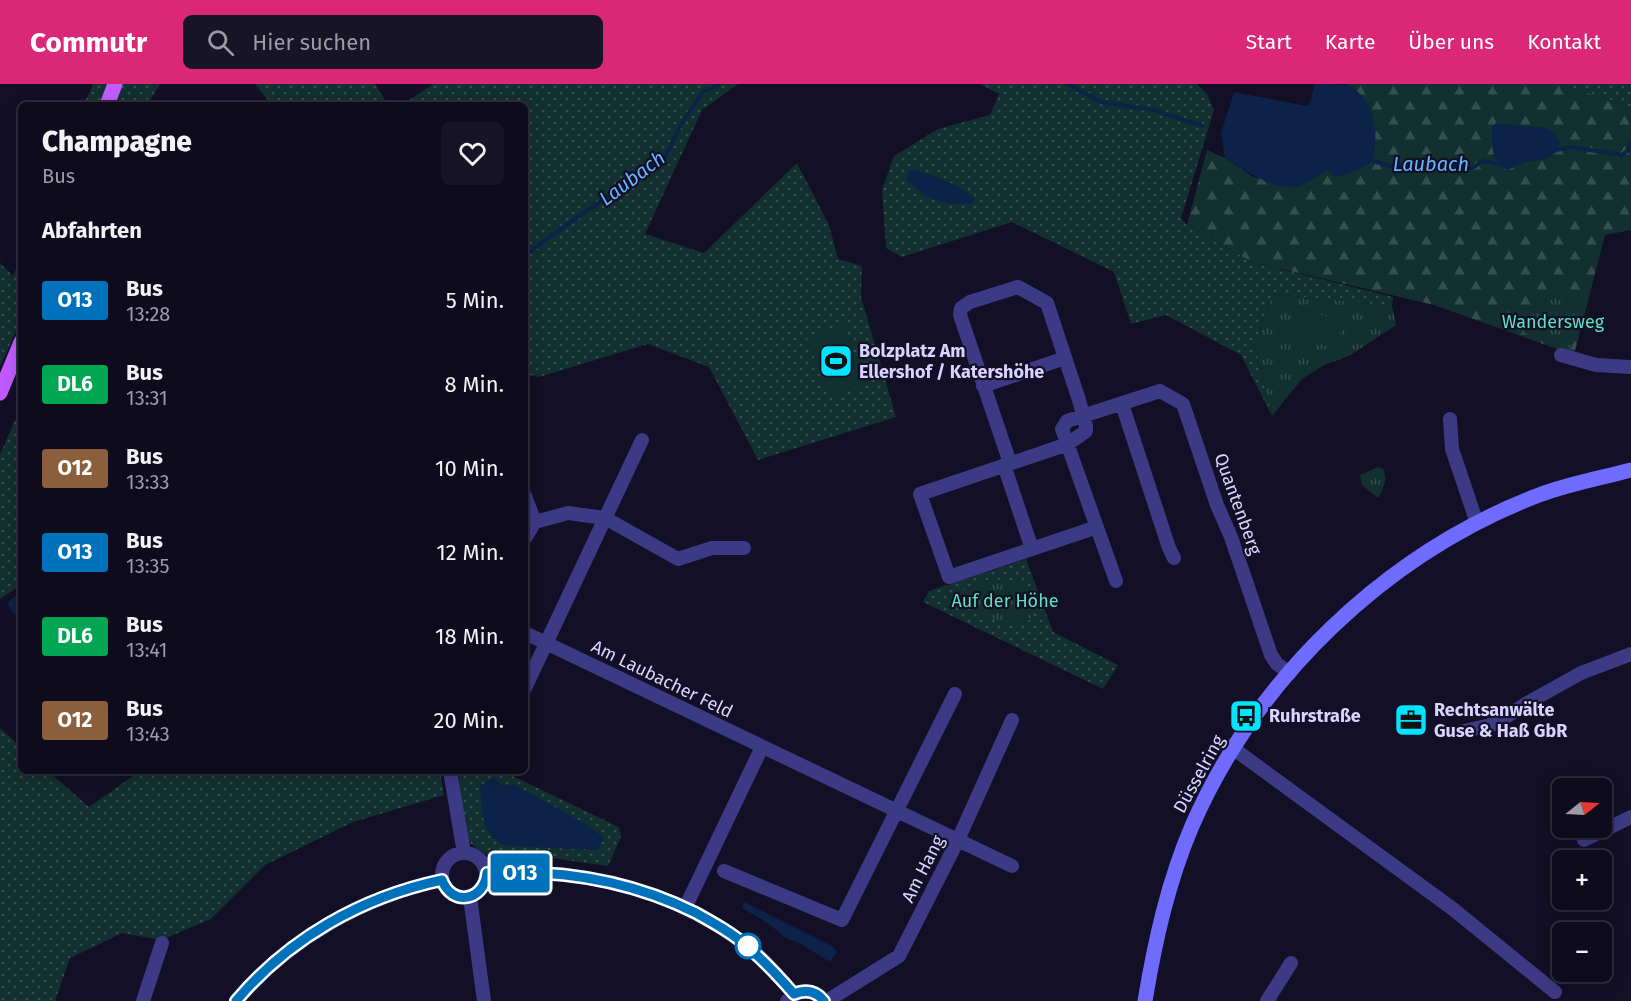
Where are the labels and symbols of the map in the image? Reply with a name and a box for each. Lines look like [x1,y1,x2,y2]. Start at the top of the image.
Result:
water label: Laubach [594,145,670,211]
water label: Laubach [1393,152,1469,176]
park label: Wandersweg [1502,311,1605,333]
place label: Bolzplatz Am Ellershof / Katershöhe [859,340,1044,383]
sports icon: Bolzplatz Am Ellershof / Katershöhe [818,343,854,379]
street label: Quantenberg [1209,450,1267,558]
park label: Auf der Höhe [952,590,1059,612]
street label: Am Laubacher Feld [588,635,736,723]
bus stop icon: Ruhrstraße [1228,698,1264,734]
place label: Rechtsanwälte Guse & Haß GbR [1434,699,1568,742]
office icon: Rechtsanwälte Guse & Haß GbR [1393,702,1429,738]
place label: Ruhrstraße [1269,705,1361,727]
street label: Düsselring [1169,731,1230,817]
north arrow [1552,778,1612,838]
street label: Am Hang [897,831,950,906]
line badge: O13 [486,854,554,892]
unlabelled marker [735,933,761,959]

